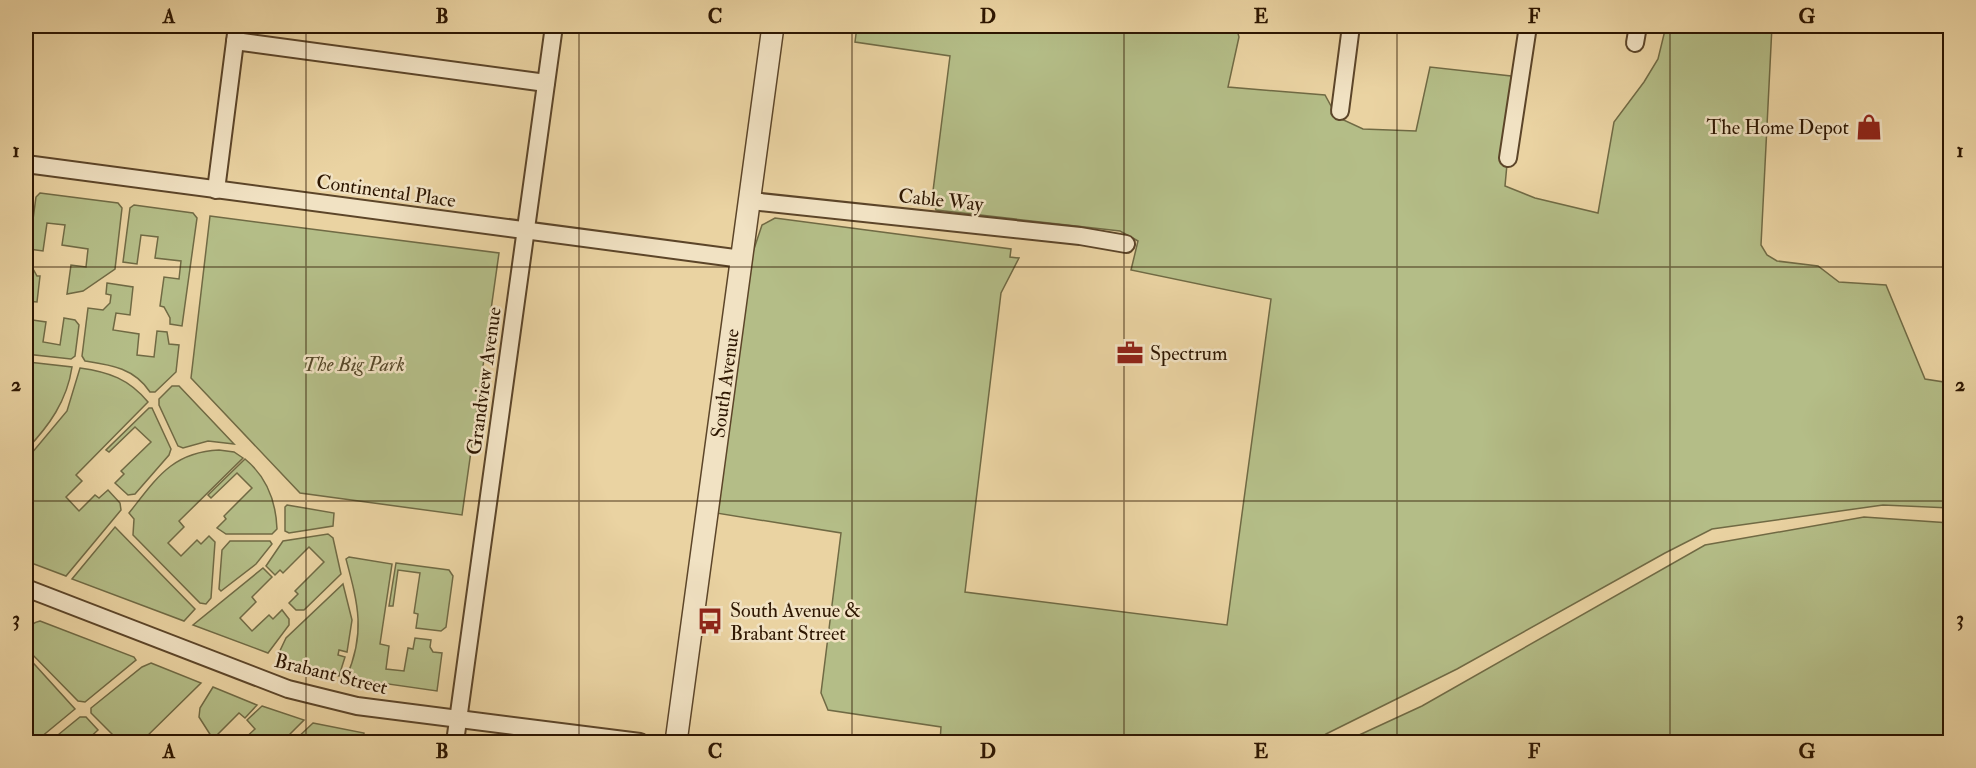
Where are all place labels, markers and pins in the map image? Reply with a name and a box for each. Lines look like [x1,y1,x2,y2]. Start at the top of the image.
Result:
shop icon: The Home Depot [1854,112,1884,142]
place label: The Home Depot [1706,115,1850,141]
office icon: Spectrum [1115,338,1145,368]
place label: Spectrum [1150,341,1228,367]
place label: South Avenue & Brabant Street [730,598,861,646]
bus stop icon: South Avenue & Brabant Street [695,606,725,636]

